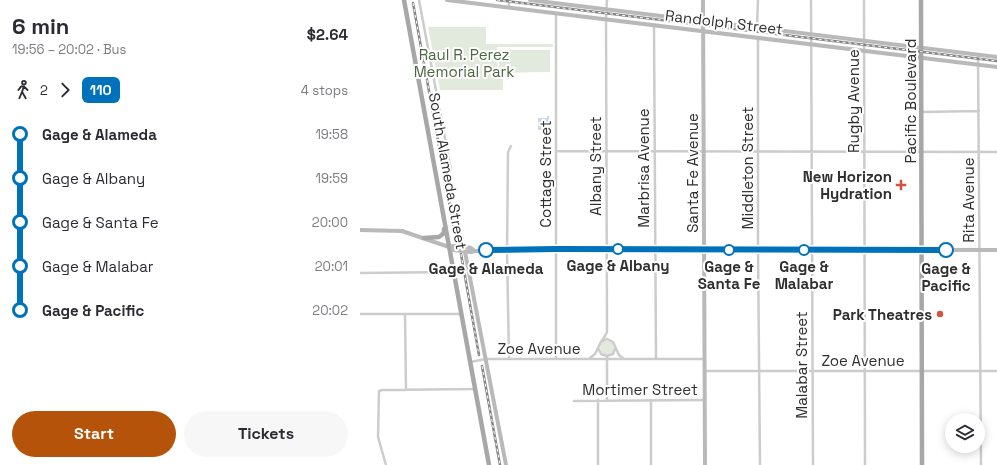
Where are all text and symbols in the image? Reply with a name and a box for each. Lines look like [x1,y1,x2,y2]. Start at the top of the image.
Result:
street label: Randolph Street [664,5,784,39]
text: 6 min [12,12,69,40]
text: $2.64 [307,25,348,44]
street label: Pacific Boulevard [901,39,920,163]
text: 19:56 – 20:02 · Bus [12,41,126,58]
park label: Raul R. Perez Memorial Park [414,45,514,81]
street label: Rugby Avenue [844,49,863,153]
icon: walk [12,79,34,101]
icon: forward [54,79,76,101]
text: 110 [90,81,112,99]
text: 2 [40,82,48,99]
text: 4 stops [301,82,348,99]
street label: South Alameda Street [425,91,471,251]
street label: Middleton Street [738,106,757,230]
street label: Marbrisa Avenue [634,108,653,228]
street label: Santa Fe Avenue [683,113,702,233]
street label: Albany Street [586,116,605,216]
street label: Cottage Street [536,120,555,228]
text: Gage & Alameda [42,125,157,144]
text: 19:58 [315,126,348,143]
street label: Rita Avenue [959,157,978,243]
place label: New Horizon Hydration [803,167,892,203]
text: Gage & Albany [42,169,145,188]
text: 19:59 [316,170,348,187]
marker: New Horizon Hydration [895,179,907,191]
text: Gage & Santa Fe [42,213,159,232]
text: 20:00 [312,214,348,231]
marker: Gage & Alameda [478,242,494,258]
marker: Gage & Pacific [938,242,954,258]
marker: Gage & Albany [612,243,624,255]
marker: Gage & Santa Fe [723,244,735,256]
marker: Gage & Malabar [798,244,810,256]
place label: Gage & Albany [566,256,670,275]
text: Gage & Malabar [42,257,153,276]
place label: Gage & Santa Fe [698,257,761,293]
place label: Gage & Malabar [775,257,833,293]
text: 20:01 [315,258,348,275]
place label: Gage & Alameda [429,259,544,278]
place label: Gage & Pacific [921,259,971,295]
text: Gage & Pacific [42,301,144,320]
text: 20:02 [312,302,348,319]
place label: Park Theatres [833,305,932,324]
marker: Park Theatres [935,309,945,319]
street label: Malabar Street [792,311,811,419]
street label: Zoe Avenue [497,339,581,358]
street label: Zoe Avenue [821,351,905,370]
street label: Mortimer Street [582,380,698,399]
button: Start [12,411,176,457]
button: Tickets [184,411,348,457]
map controls [945,413,985,453]
button: layers [945,413,985,453]

